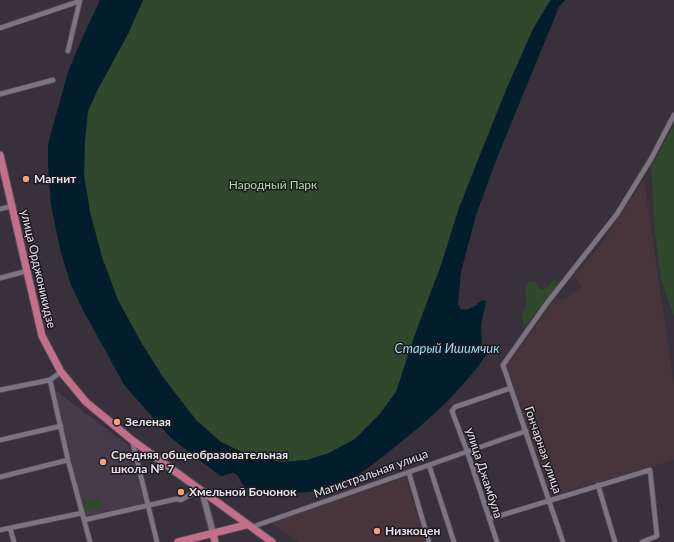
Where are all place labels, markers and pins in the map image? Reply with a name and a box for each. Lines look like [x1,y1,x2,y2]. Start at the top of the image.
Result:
place label: Магнит [34,172,76,186]
marker: Магнит [21,174,31,184]
place label: Зеленая [125,415,171,429]
marker: Зеленая [112,417,122,427]
place label: Средняя общеобразовательная школа № 7 [111,448,288,476]
marker: Средняя общеобразовательная школа № 7 [98,457,108,467]
place label: Хмельной Бочонок [189,485,296,499]
marker: Хмельной Бочонок [176,487,186,497]
place label: Низкоцен [385,524,440,538]
marker: Низкоцен [372,526,382,536]

